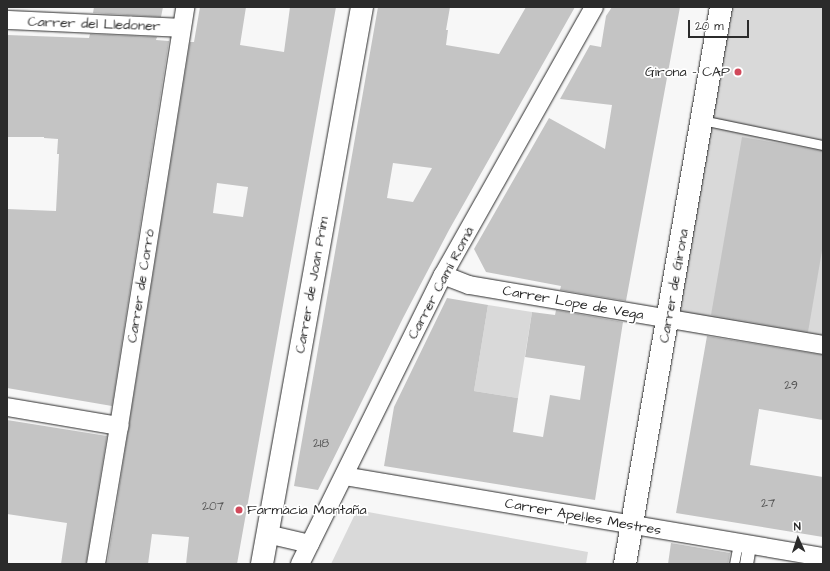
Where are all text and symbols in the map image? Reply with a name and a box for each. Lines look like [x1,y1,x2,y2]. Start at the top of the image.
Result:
scale bar [690,12,751,38]
street label: Carrer del Lledoner [27,13,161,35]
text: 20 m [695,18,724,35]
place label: Girona - CAP [645,64,730,80]
marker: Girona - CAP [733,67,743,77]
street label: Carrer de Joan Prim [292,215,332,355]
street label: Carrer Camí Romà [404,224,478,342]
street label: Carrer de Corró [124,228,158,344]
street label: Carrer de Girona [656,228,692,344]
street label: Carrer Lope de Vega [501,282,645,324]
house number: 29 [784,379,798,393]
house number: 218 [313,437,329,451]
street label: Carrer Apel·les Mestres [504,495,662,539]
house number: 27 [761,497,775,511]
house number: 207 [202,500,224,514]
place label: Farmàcia Montaña [247,502,367,518]
marker: Farmàcia Montaña [234,505,244,515]
north arrow [778,519,818,559]
text: N [794,519,801,534]

